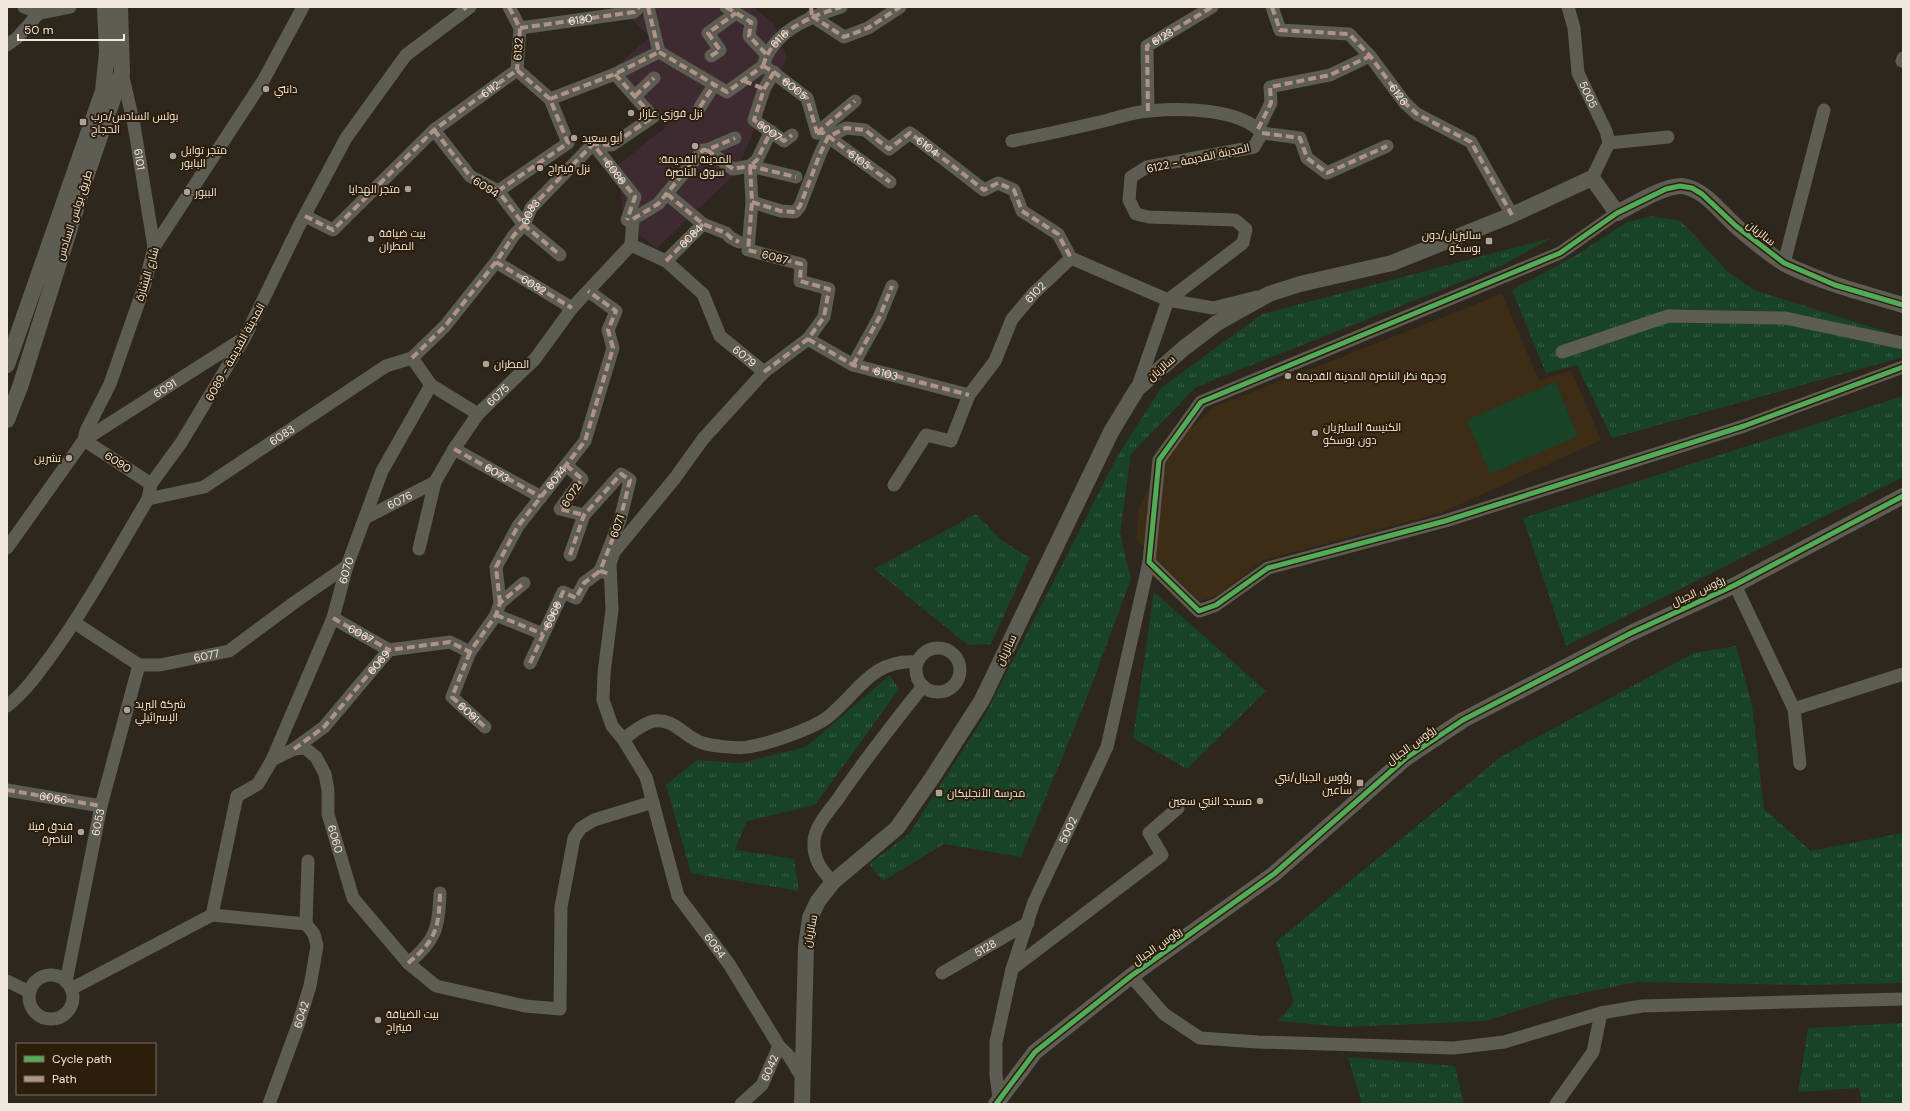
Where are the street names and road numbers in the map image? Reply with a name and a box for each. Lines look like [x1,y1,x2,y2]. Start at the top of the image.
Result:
street label: 6130 [567,11,593,28]
street label: 6123 [1149,25,1176,49]
street label: 6116 [767,26,791,51]
street label: 6132 [510,37,526,61]
street label: 6005 [779,74,811,103]
street label: 6112 [478,78,503,101]
street label: 5005 [1576,79,1601,111]
street label: 6126 [1386,81,1411,108]
street label: 6007 [754,117,785,144]
street label: 6104 [913,133,942,160]
street label: المدينة القديمة - 6122 [1145,140,1251,176]
street label: 6105 [845,147,874,173]
street label: 6101 [131,148,148,171]
street label: 6086 [601,157,630,188]
street label: طريق بولس السادس [53,168,95,262]
street label: 6094 [470,173,502,201]
street label: 6083 [518,196,543,227]
street label: سالزيان [1744,217,1778,249]
street label: 6084 [676,221,706,251]
street label: شارع البشارة [132,245,163,303]
street label: 6087 [760,247,790,267]
street label: 6082 [518,272,549,298]
street label: 6102 [1022,279,1049,306]
street label: المدينة القديمة - 6089 [202,301,268,403]
street label: 6079 [730,342,759,370]
street label: سالزيان [1144,352,1178,384]
street label: 6103 [872,364,900,383]
street label: 6091 [151,376,179,401]
street label: 6075 [483,380,512,409]
street label: 6083 [267,422,297,449]
street label: 6090 [102,448,134,476]
street label: 6073 [482,460,512,485]
street label: 6074 [542,463,570,493]
street label: 6072 [558,480,584,510]
street label: 6076 [385,488,415,513]
street label: 6071 [607,513,627,539]
street label: 6070 [336,555,357,585]
street label: رؤوس الجبال [1669,572,1727,610]
street label: 6068 [540,599,565,631]
street label: 6067 [346,621,376,647]
street label: سالزيان [992,632,1020,668]
street label: 6077 [192,646,221,665]
street label: 6069 [364,647,393,677]
street label: 6091 [455,699,482,726]
street label: رؤوس الجبال [1384,722,1438,768]
street label: 6056 [38,789,68,807]
street label: 6053 [88,807,107,837]
street label: 5002 [1056,814,1080,846]
street label: 6060 [325,823,346,855]
street label: سالزيان [800,913,820,949]
street label: رؤوس الجبال [1129,924,1185,968]
street label: 6064 [701,930,729,961]
street label: 5128 [972,936,999,960]
street label: 6042 [290,999,312,1030]
street label: 6042 [758,1052,781,1083]

